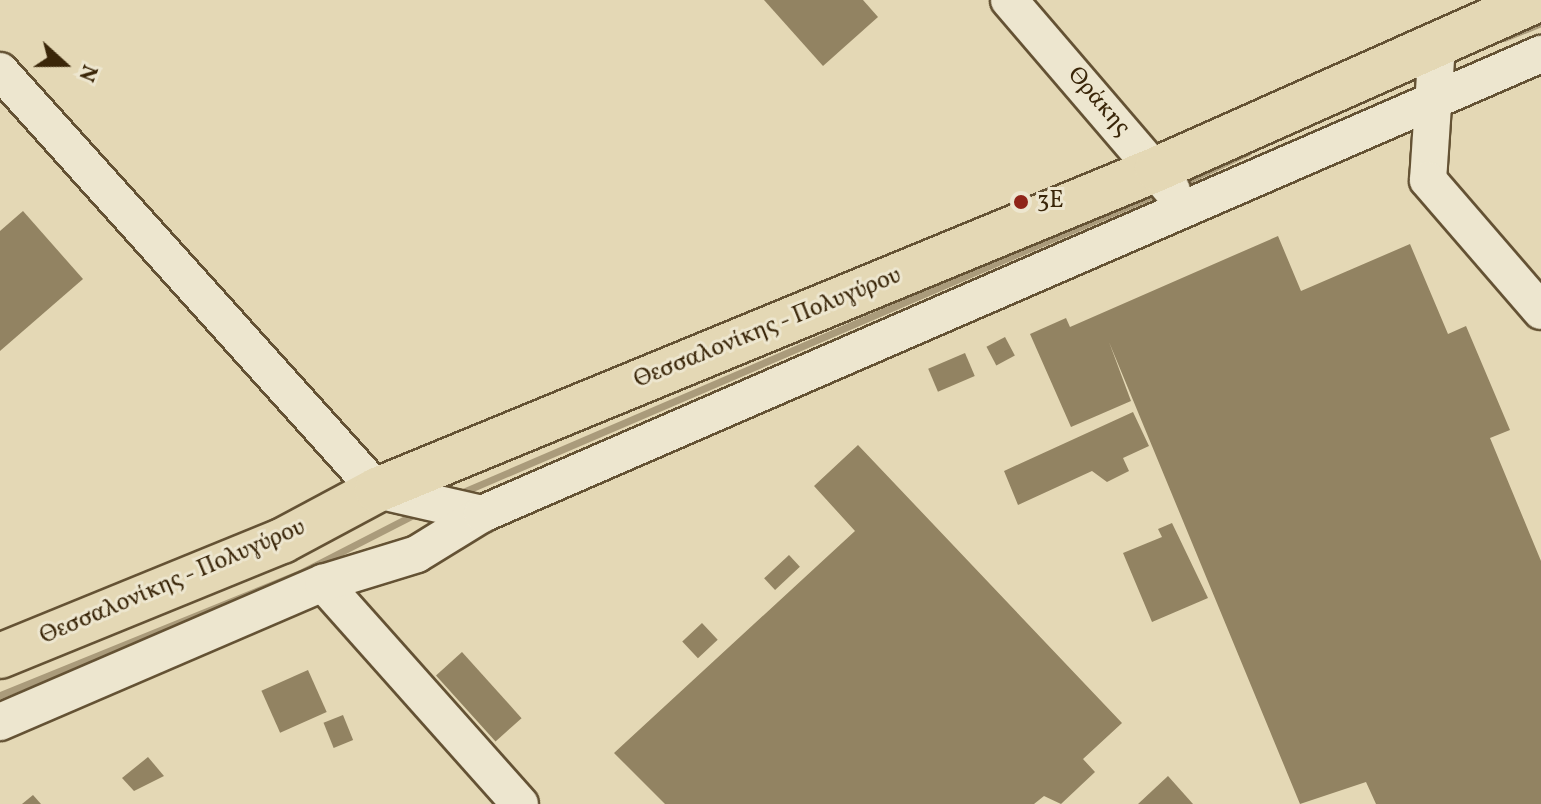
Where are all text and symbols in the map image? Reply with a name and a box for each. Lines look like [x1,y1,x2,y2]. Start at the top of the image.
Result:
north arrow [24,24,104,104]
text: N [70,60,104,86]
street label: Θράκης [1060,62,1136,142]
place label: 3Ε [1037,188,1064,216]
marker: 3Ε [1012,193,1030,211]
street label: Θεσσαλονίκης - Πολυγύρου [630,262,906,396]
street label: Θεσσαλονίκης - Πολυγύρου [36,514,310,652]

